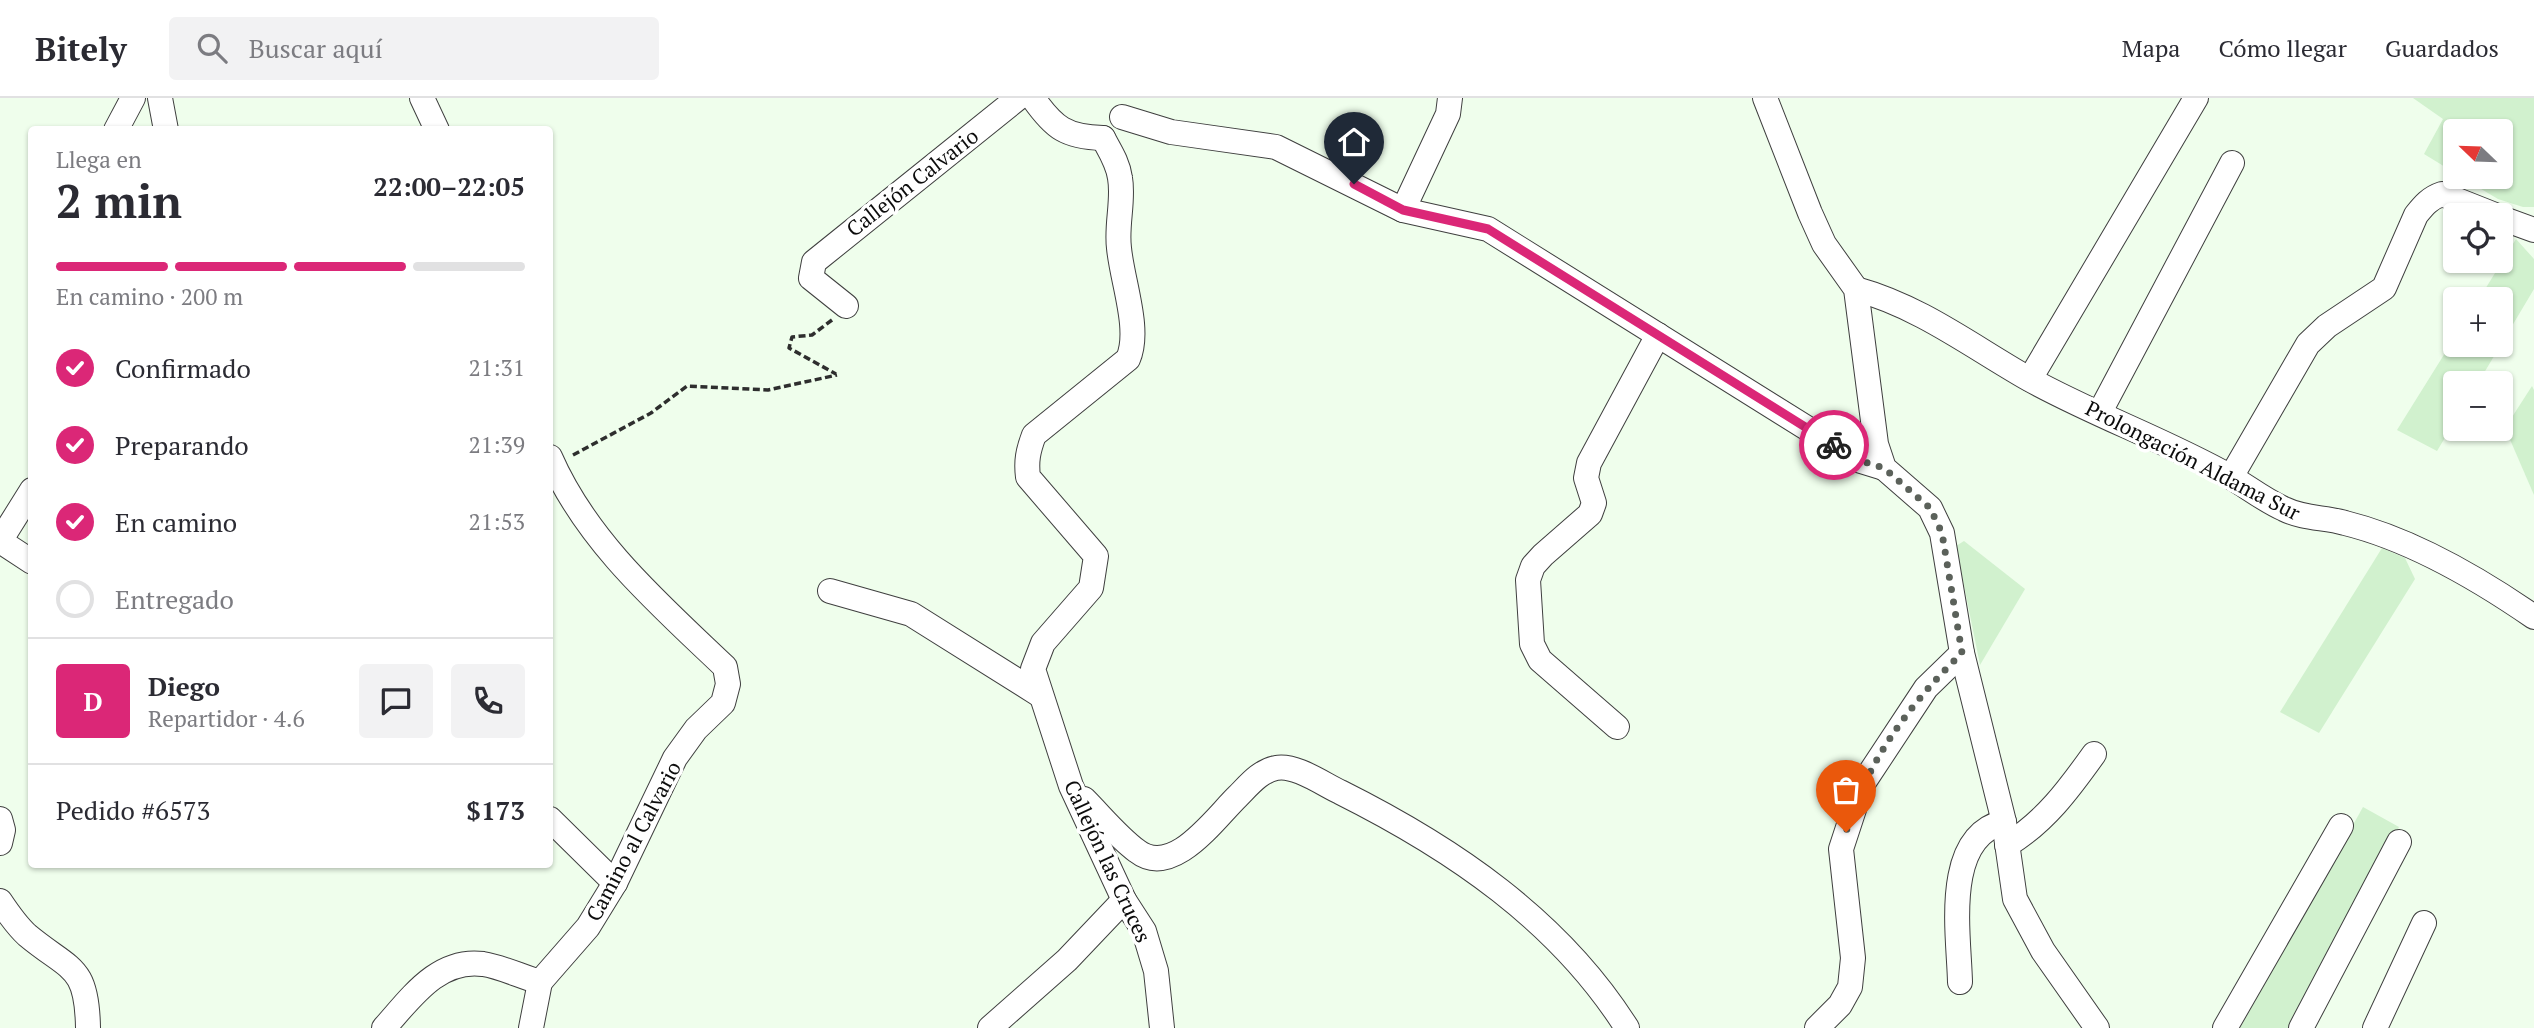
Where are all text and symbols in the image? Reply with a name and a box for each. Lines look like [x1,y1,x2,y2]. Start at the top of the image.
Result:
search box [169,17,659,80]
text: Bitely [35,27,127,70]
icon: search [193,29,231,67]
text: Buscar aquí [249,31,383,65]
text: Mapa [2122,32,2180,64]
text: Cómo llegar [2218,32,2347,64]
text: Guardados [2385,32,2499,64]
pin [1324,112,1384,184]
north arrow [2443,119,2513,189]
map controls [2443,119,2513,441]
street label: Callejón Calvario [840,122,984,242]
icon: home [1335,123,1373,161]
text: Llega en [56,144,142,175]
text: 22:00–22:05 [373,169,525,203]
text: 2 min [56,170,182,231]
button: locate [2443,203,2513,273]
text: En camino · 200 m [56,281,243,312]
button: + [2443,287,2513,357]
icon: check [56,349,94,387]
text: Confirmado [115,351,251,385]
text: 21:31 [468,352,525,383]
button: − [2443,371,2513,441]
street label: Prolongación Aldama Sur [2081,394,2305,526]
courier [1799,410,1869,480]
icon: check [56,426,94,464]
icon: bike [1815,426,1853,464]
text: Preparando [115,428,249,462]
text: 21:39 [468,429,525,460]
icon: check [56,503,94,541]
text: En camino [115,505,237,539]
text: 21:53 [468,506,525,537]
text: Entregado [115,582,234,616]
button: chat [359,664,433,738]
button: phone [451,664,525,738]
text: Diego [148,669,220,703]
text: D [83,684,103,718]
text: Repartidor · 4.6 [148,703,305,734]
street label: Camino al Calvario [579,756,687,926]
pin [1816,760,1876,832]
icon: bag [1827,771,1865,809]
street label: Callejón las Cruces [1058,775,1158,947]
text: Pedido #6573 [56,793,210,827]
text: $173 [466,793,525,827]

